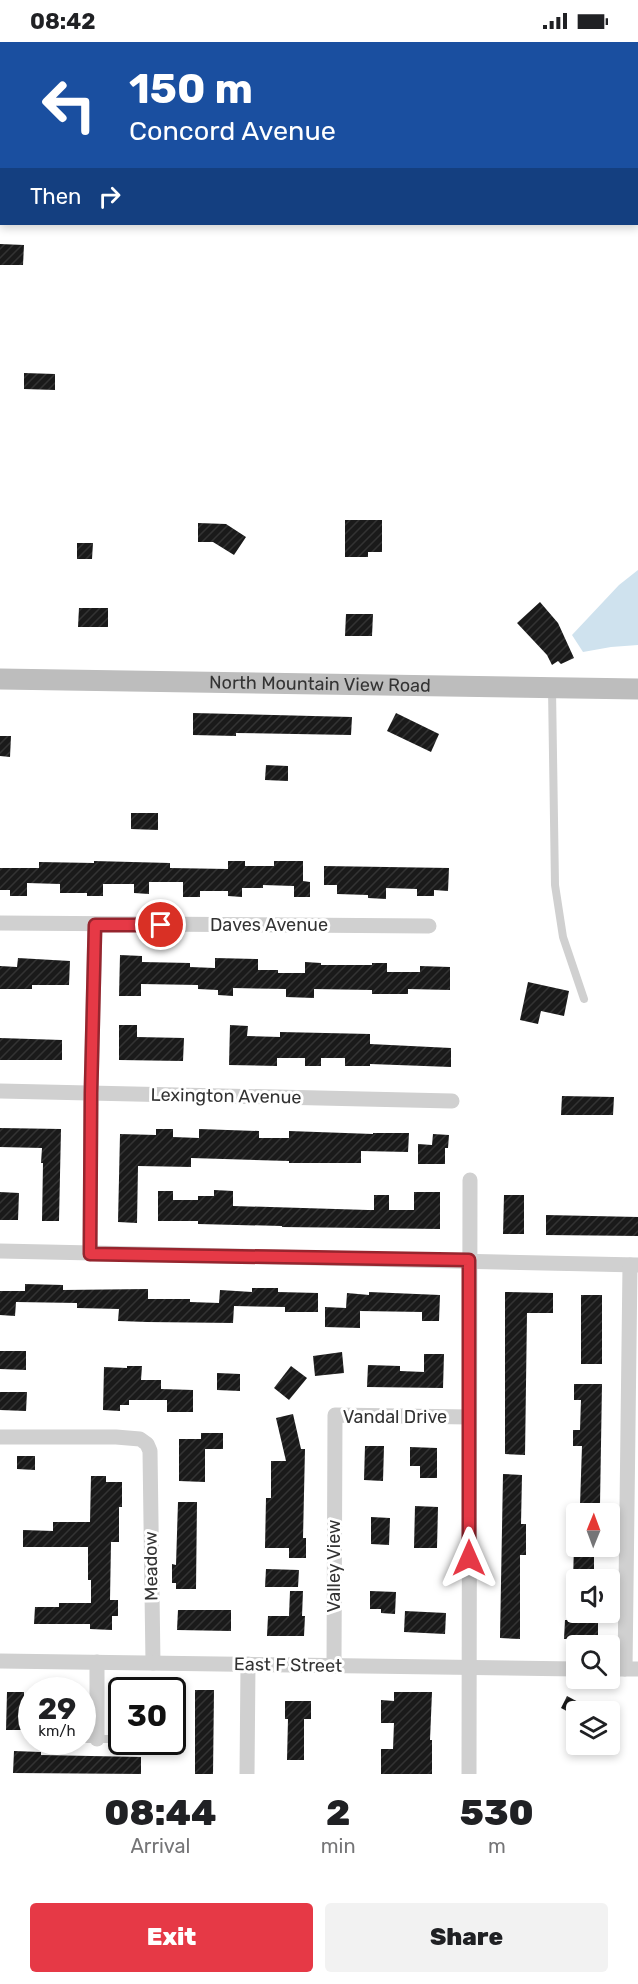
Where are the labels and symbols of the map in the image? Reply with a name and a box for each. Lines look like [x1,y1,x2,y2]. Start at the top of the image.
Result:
street label: North Mountain View Road [209,671,431,697]
pin [135,899,186,950]
street label: Daves Avenue [210,914,328,936]
street label: Lexington Avenue [150,1084,302,1108]
street label: Vandal Drive [343,1406,447,1428]
north arrow [566,1503,620,1557]
street label: Valley View [323,1520,345,1612]
position arrow [437,1526,501,1590]
street label: Meadow [139,1531,163,1601]
street label: East F Street [234,1653,342,1677]
speed limit sign: 30 [108,1677,186,1755]

